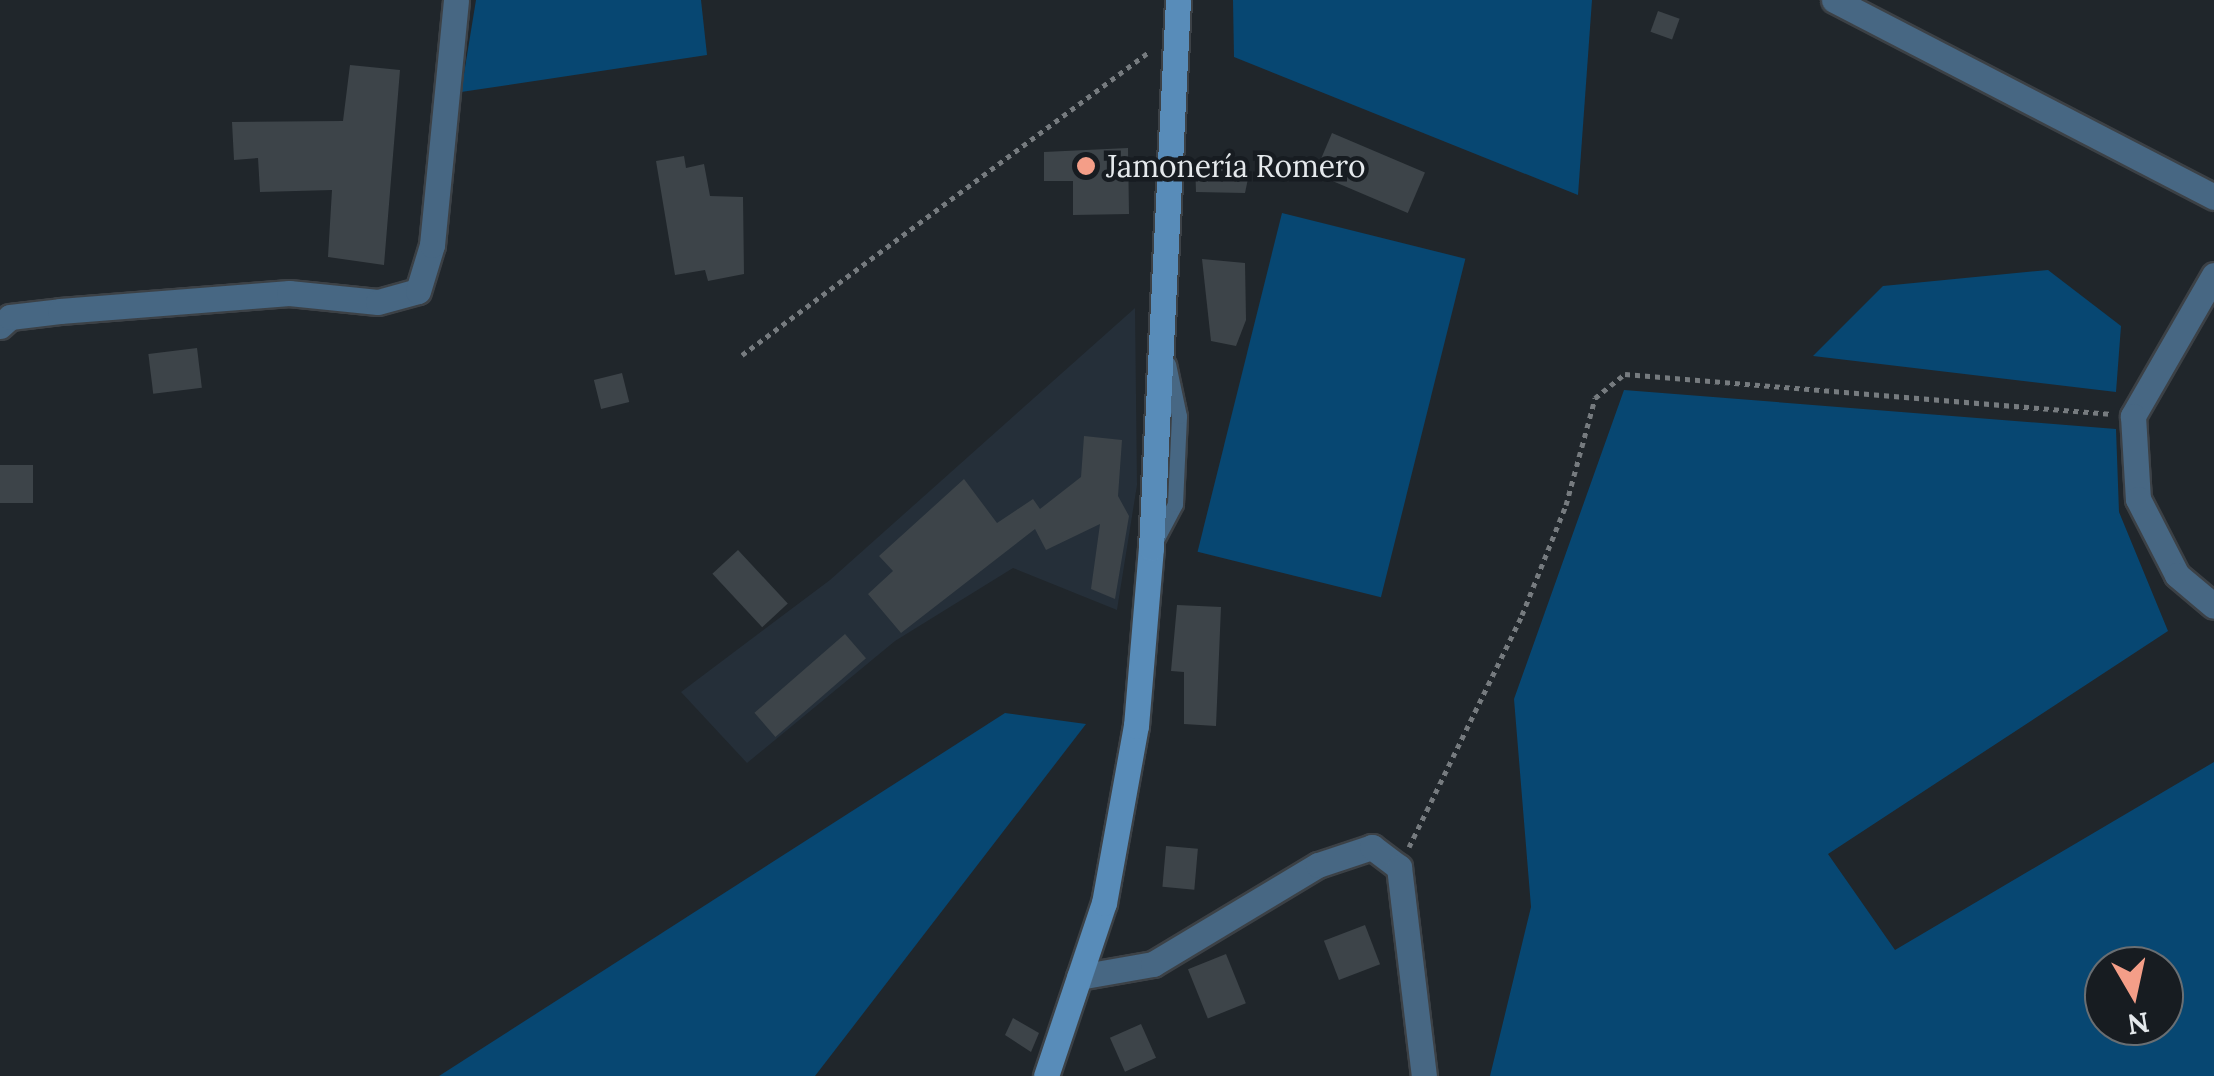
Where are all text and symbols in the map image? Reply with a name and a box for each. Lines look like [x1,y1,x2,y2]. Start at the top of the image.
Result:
place label: Jamonería Romero [1106,148,1365,184]
marker: Jamonería Romero [1075,155,1097,177]
north arrow [2084,946,2184,1046]
text: N [2125,1004,2152,1043]

